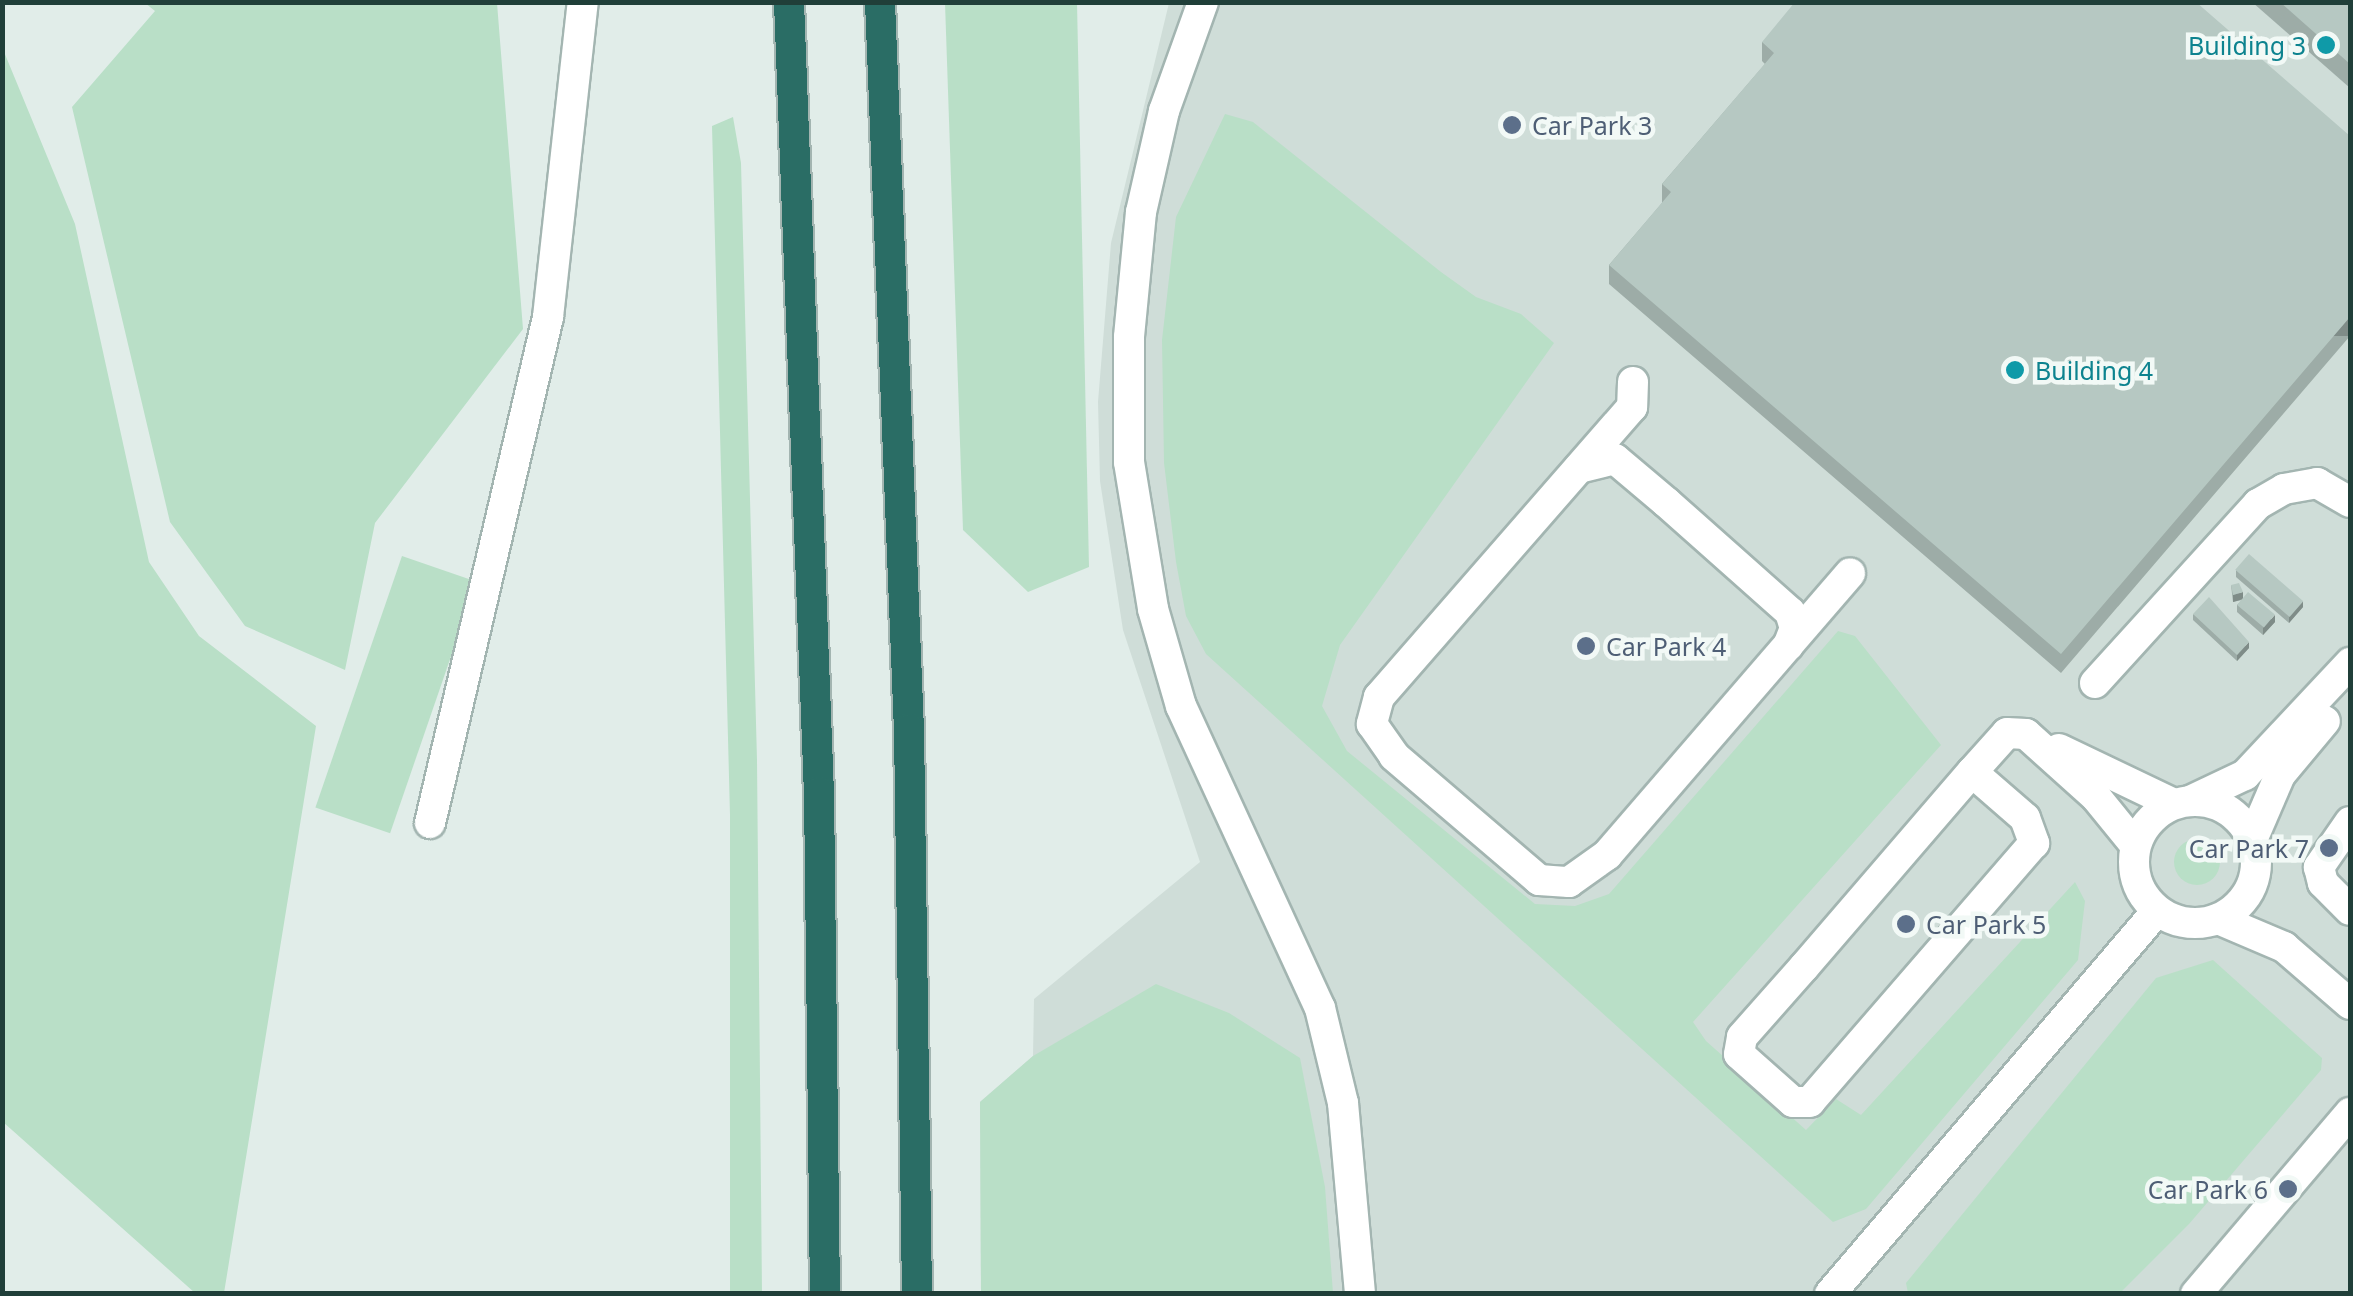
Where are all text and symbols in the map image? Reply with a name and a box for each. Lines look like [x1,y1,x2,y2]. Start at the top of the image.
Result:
place label: Building 3 [2188,30,2306,60]
marker: Building 3 [2315,34,2337,56]
place label: Car Park 3 [1532,110,1652,140]
marker: Car Park 3 [1501,114,1523,136]
place label: Building 4 [2035,355,2153,385]
marker: Building 4 [2004,359,2026,381]
place label: Car Park 4 [1606,631,1726,661]
marker: Car Park 4 [1575,635,1597,657]
place label: Car Park 7 [2189,833,2309,863]
marker: Car Park 7 [2318,837,2340,859]
place label: Car Park 5 [1926,909,2046,939]
marker: Car Park 5 [1895,913,1917,935]
place label: Car Park 6 [2148,1174,2268,1204]
marker: Car Park 6 [2277,1178,2299,1200]

